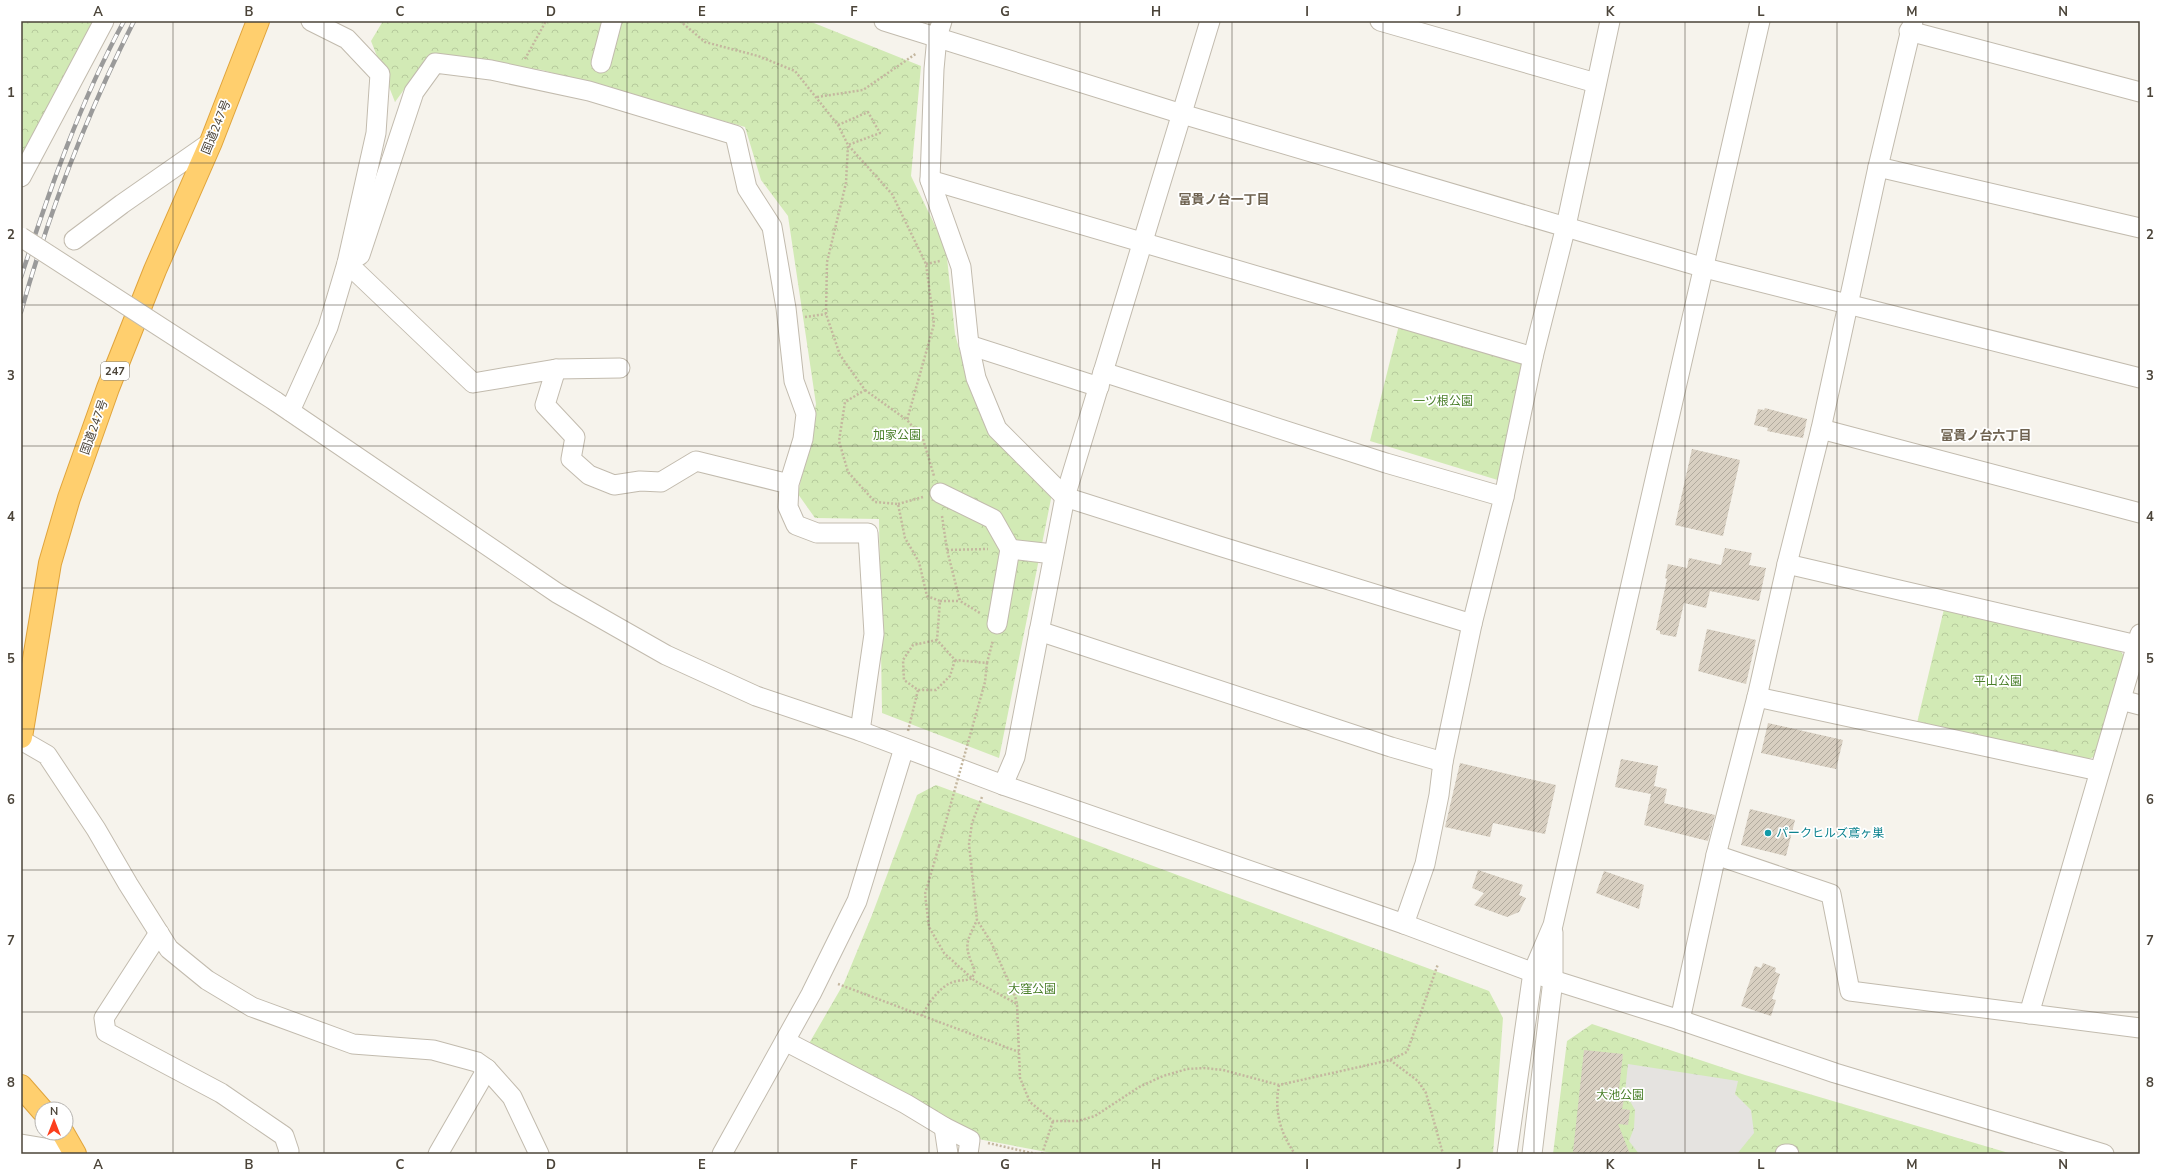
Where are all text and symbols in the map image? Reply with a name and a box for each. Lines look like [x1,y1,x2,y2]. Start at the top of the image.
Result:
text: A [93,3,103,21]
text: B [245,3,254,21]
text: C [396,3,405,21]
text: D [546,3,556,21]
text: E [698,3,706,21]
text: F [850,3,858,21]
text: G [1000,3,1010,21]
text: H [1151,3,1161,21]
text: I [1305,3,1309,21]
text: J [1456,3,1461,21]
text: K [1606,3,1615,21]
text: L [1757,3,1765,21]
text: M [1906,3,1918,21]
text: N [2058,3,2068,21]
text: 1 [7,84,15,102]
text: 1 [2146,84,2154,102]
street label: 国道247号 [198,97,234,157]
district label: 富貴ノ台一丁目 [1178,191,1270,209]
text: 2 [7,226,15,244]
text: 2 [2146,226,2154,244]
road number: 247 [101,362,129,380]
text: 3 [7,367,15,385]
text: 3 [2146,367,2154,385]
park label: 一ツ根公園 [1413,393,1473,409]
street label: 国道247号 [77,397,111,457]
park label: 加家公園 [873,427,921,443]
district label: 富貴ノ台六丁目 [1940,427,2032,445]
text: 4 [7,508,15,526]
text: 4 [2146,508,2154,526]
text: 5 [7,650,15,668]
text: 5 [2146,650,2154,668]
park label: 平山公園 [1974,673,2022,689]
text: 6 [7,791,15,809]
text: 6 [2146,791,2154,809]
place label: パークヒルズ鳶ヶ巣 [1776,825,1884,841]
marker: パークヒルズ鳶ヶ巣 [1763,828,1773,838]
text: 7 [7,932,15,950]
text: 7 [2146,932,2154,950]
park label: 大窪公園 [1008,981,1056,997]
text: 8 [7,1074,15,1092]
text: 8 [2146,1074,2154,1092]
park label: 大池公園 [1596,1087,1644,1103]
north arrow [34,1101,74,1141]
text: N [50,1104,58,1119]
text: A [93,1156,103,1174]
text: B [245,1156,254,1174]
text: C [396,1156,405,1174]
text: D [546,1156,556,1174]
text: E [698,1156,706,1174]
text: F [850,1156,858,1174]
text: G [1000,1156,1010,1174]
text: H [1151,1156,1161,1174]
text: I [1305,1156,1309,1174]
text: J [1456,1156,1461,1174]
text: K [1606,1156,1615,1174]
text: L [1757,1156,1765,1174]
text: M [1906,1156,1918,1174]
text: N [2058,1156,2068,1174]

